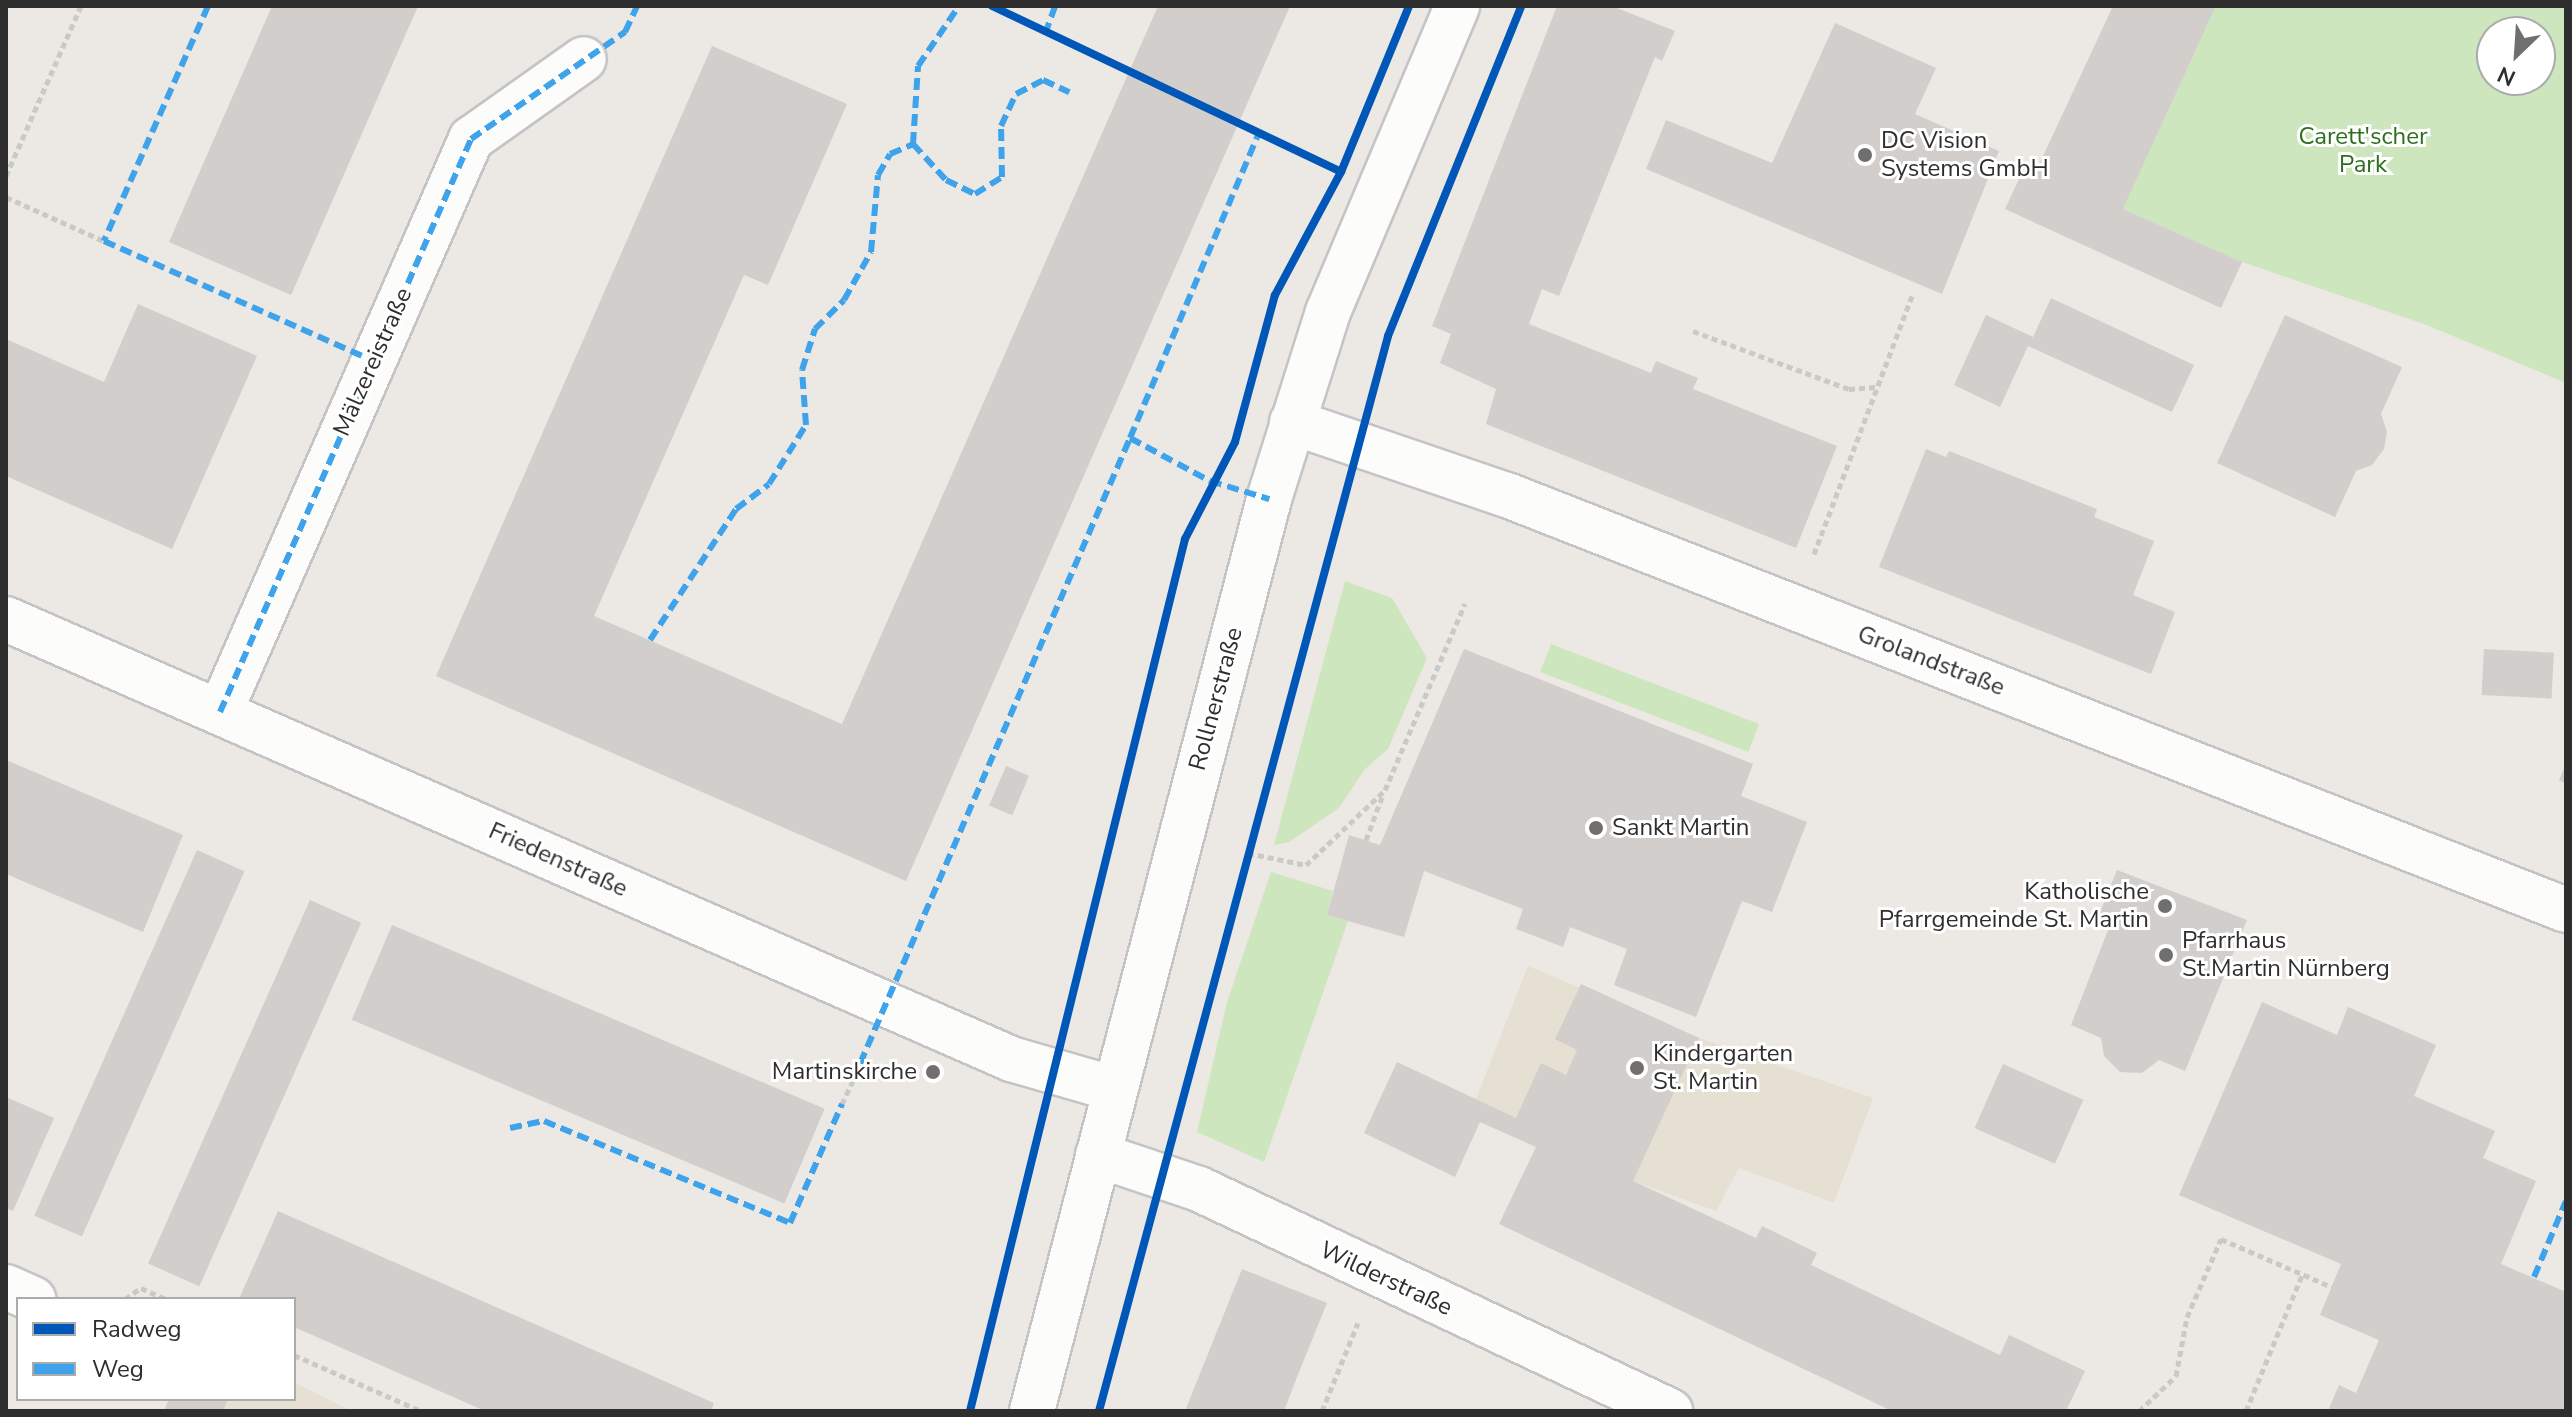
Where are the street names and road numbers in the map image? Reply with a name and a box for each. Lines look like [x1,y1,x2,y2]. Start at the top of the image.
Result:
street label: Mälzereistraße [327,283,419,441]
street label: Grolandstraße [1853,620,2009,702]
street label: Rollnerstraße [1183,624,1249,774]
street label: Friedenstraße [484,817,632,903]
street label: Wilderstraße [1315,1236,1457,1322]

